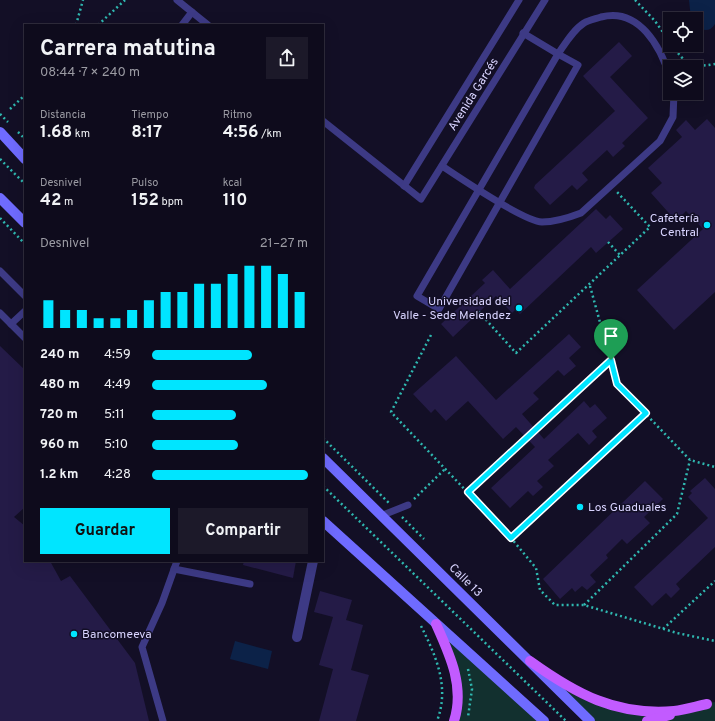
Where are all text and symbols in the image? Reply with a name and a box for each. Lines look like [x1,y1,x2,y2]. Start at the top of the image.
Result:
map controls [663,12,703,100]
button: locate [663,12,703,52]
text: Carrera matutina [40,36,216,63]
button: share [266,37,308,79]
street label: Avenida Garcés [445,55,503,134]
button: layers [663,60,703,100]
text: 08:44 · 7 × 240 m [40,65,140,81]
text: Distancia [40,108,86,122]
text: Tiempo [131,108,169,122]
text: Ritmo [223,108,252,122]
text: 1.68 [40,122,72,144]
text: 8:17 [131,122,162,144]
text: 4:56 [223,122,259,144]
text: km [72,127,90,141]
text: /km [259,127,282,141]
text: Desnivel [40,176,82,190]
text: Pulso [131,176,158,190]
text: kcal [223,176,242,190]
text: 42 [40,190,61,212]
text: 152 [131,190,159,212]
text: 110 [223,190,247,212]
text: m [61,195,73,209]
text: bpm [159,195,183,209]
place label: Cafetería Central [650,211,699,241]
marker: Cafetería Central [702,220,712,230]
text: Desnivel [40,236,89,252]
text: 21–27 m [260,236,308,252]
place label: Universidad del Valle - Sede Melendez [393,294,511,324]
marker: Universidad del Valle - Sede Melendez [514,303,524,313]
pin [594,319,628,360]
icon: arrive [600,325,622,347]
text: 240 m [40,347,80,363]
text: 4:59 [104,347,131,363]
text: 480 m [40,377,80,393]
text: 4:49 [104,377,131,393]
text: 720 m [40,407,78,423]
text: 5:11 [104,407,125,423]
text: 960 m [40,437,79,453]
text: 5:10 [104,437,128,453]
text: 1.2 km [40,467,78,483]
text: 4:28 [104,467,131,483]
place label: Los Guaduales [588,500,666,516]
marker: Los Guaduales [575,502,585,512]
button: Guardar [40,508,170,554]
button: Compartir [178,508,308,554]
street label: Calle 13 [445,560,486,601]
place label: Bancomeeva [82,627,152,643]
marker: Bancomeeva [69,629,79,639]

